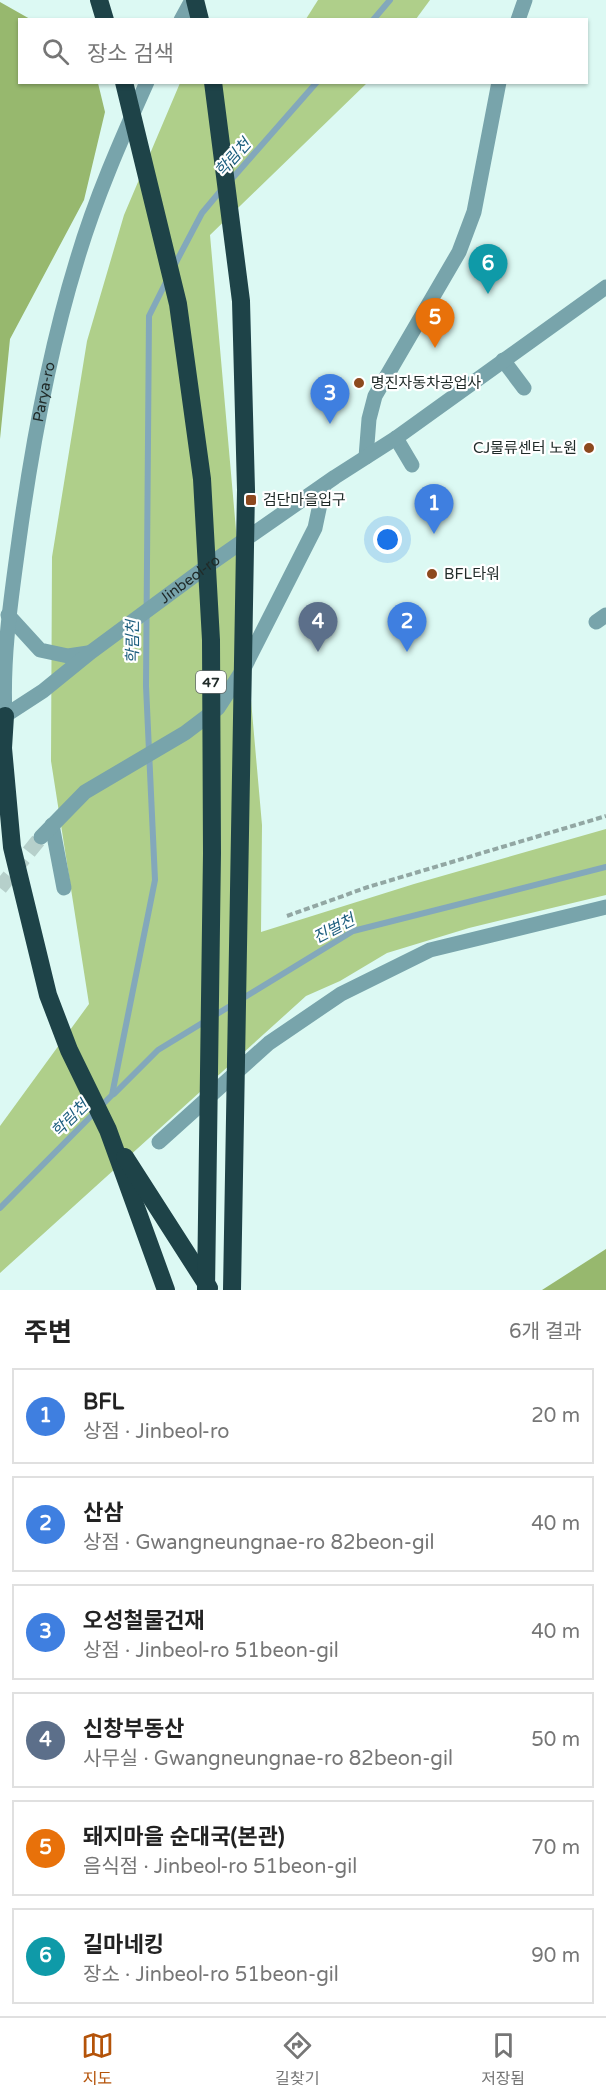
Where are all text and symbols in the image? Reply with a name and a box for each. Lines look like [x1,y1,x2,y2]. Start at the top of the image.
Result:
search box [18,18,588,84]
icon: search [39,35,72,68]
text: 장소 검색 [87,41,174,67]
water label: 학림천 [211,133,257,181]
pin: 6 [468,244,508,294]
pin: 5 [416,298,454,348]
street label: Parya-ro [29,360,59,424]
pin: 3 [310,374,350,424]
place label: 명진자동차공업사 [371,374,482,392]
marker: 명진자동차공업사 [352,376,366,390]
place label: CJ물류센터 노원 [473,439,577,457]
marker: CJ물류센터 노원 [582,441,596,455]
pin: 1 [414,484,454,534]
place label: 검단마을입구 [263,491,346,509]
marker: 검단마을입구 [244,493,258,507]
your location [373,525,402,554]
street label: Jinbeol-ro [156,551,223,607]
place label: BFL타워 [444,565,500,583]
marker: BFL타워 [425,567,439,581]
pin: 4 [298,602,338,652]
pin: 2 [388,602,426,652]
water label: 학림천 [123,618,143,664]
road number: 47 [196,671,226,693]
water label: 진벌천 [310,909,360,948]
water label: 학림천 [47,1095,94,1142]
text: 주변 [24,1317,72,1348]
text: 6개 결과 [509,1320,582,1344]
text: BFL [83,1389,124,1415]
text: 1 [39,1404,52,1428]
text: 20 m [531,1404,580,1428]
text: 상점 · Jinbeol-ro [83,1420,229,1444]
text: 산삼 [83,1500,123,1526]
text: 2 [39,1512,52,1536]
text: 40 m [531,1512,580,1536]
text: 상점 · Gwangneungnae-ro 82beon-gil [83,1531,435,1555]
text: 오성철물건재 [83,1608,204,1634]
text: 3 [39,1620,52,1644]
text: 40 m [531,1620,580,1644]
text: 상점 · Jinbeol-ro 51beon-gil [83,1639,339,1663]
text: 신창부동산 [83,1716,184,1742]
text: 4 [39,1728,52,1752]
text: 50 m [531,1728,580,1752]
text: 사무실 · Gwangneungnae-ro 82beon-gil [83,1747,453,1771]
text: 돼지마을 순대국(본관) [83,1824,285,1850]
text: 5 [39,1836,52,1860]
text: 70 m [531,1836,580,1860]
text: 음식점 · Jinbeol-ro 51beon-gil [83,1855,357,1879]
text: 길마네킹 [83,1932,164,1958]
text: 6 [39,1944,52,1968]
text: 90 m [531,1944,580,1968]
text: 장소 · Jinbeol-ro 51beon-gil [83,1963,339,1987]
tab: 지도 [81,2029,114,2089]
tab: 길찾기 [275,2029,319,2089]
tab: 저장됨 [481,2029,525,2089]

